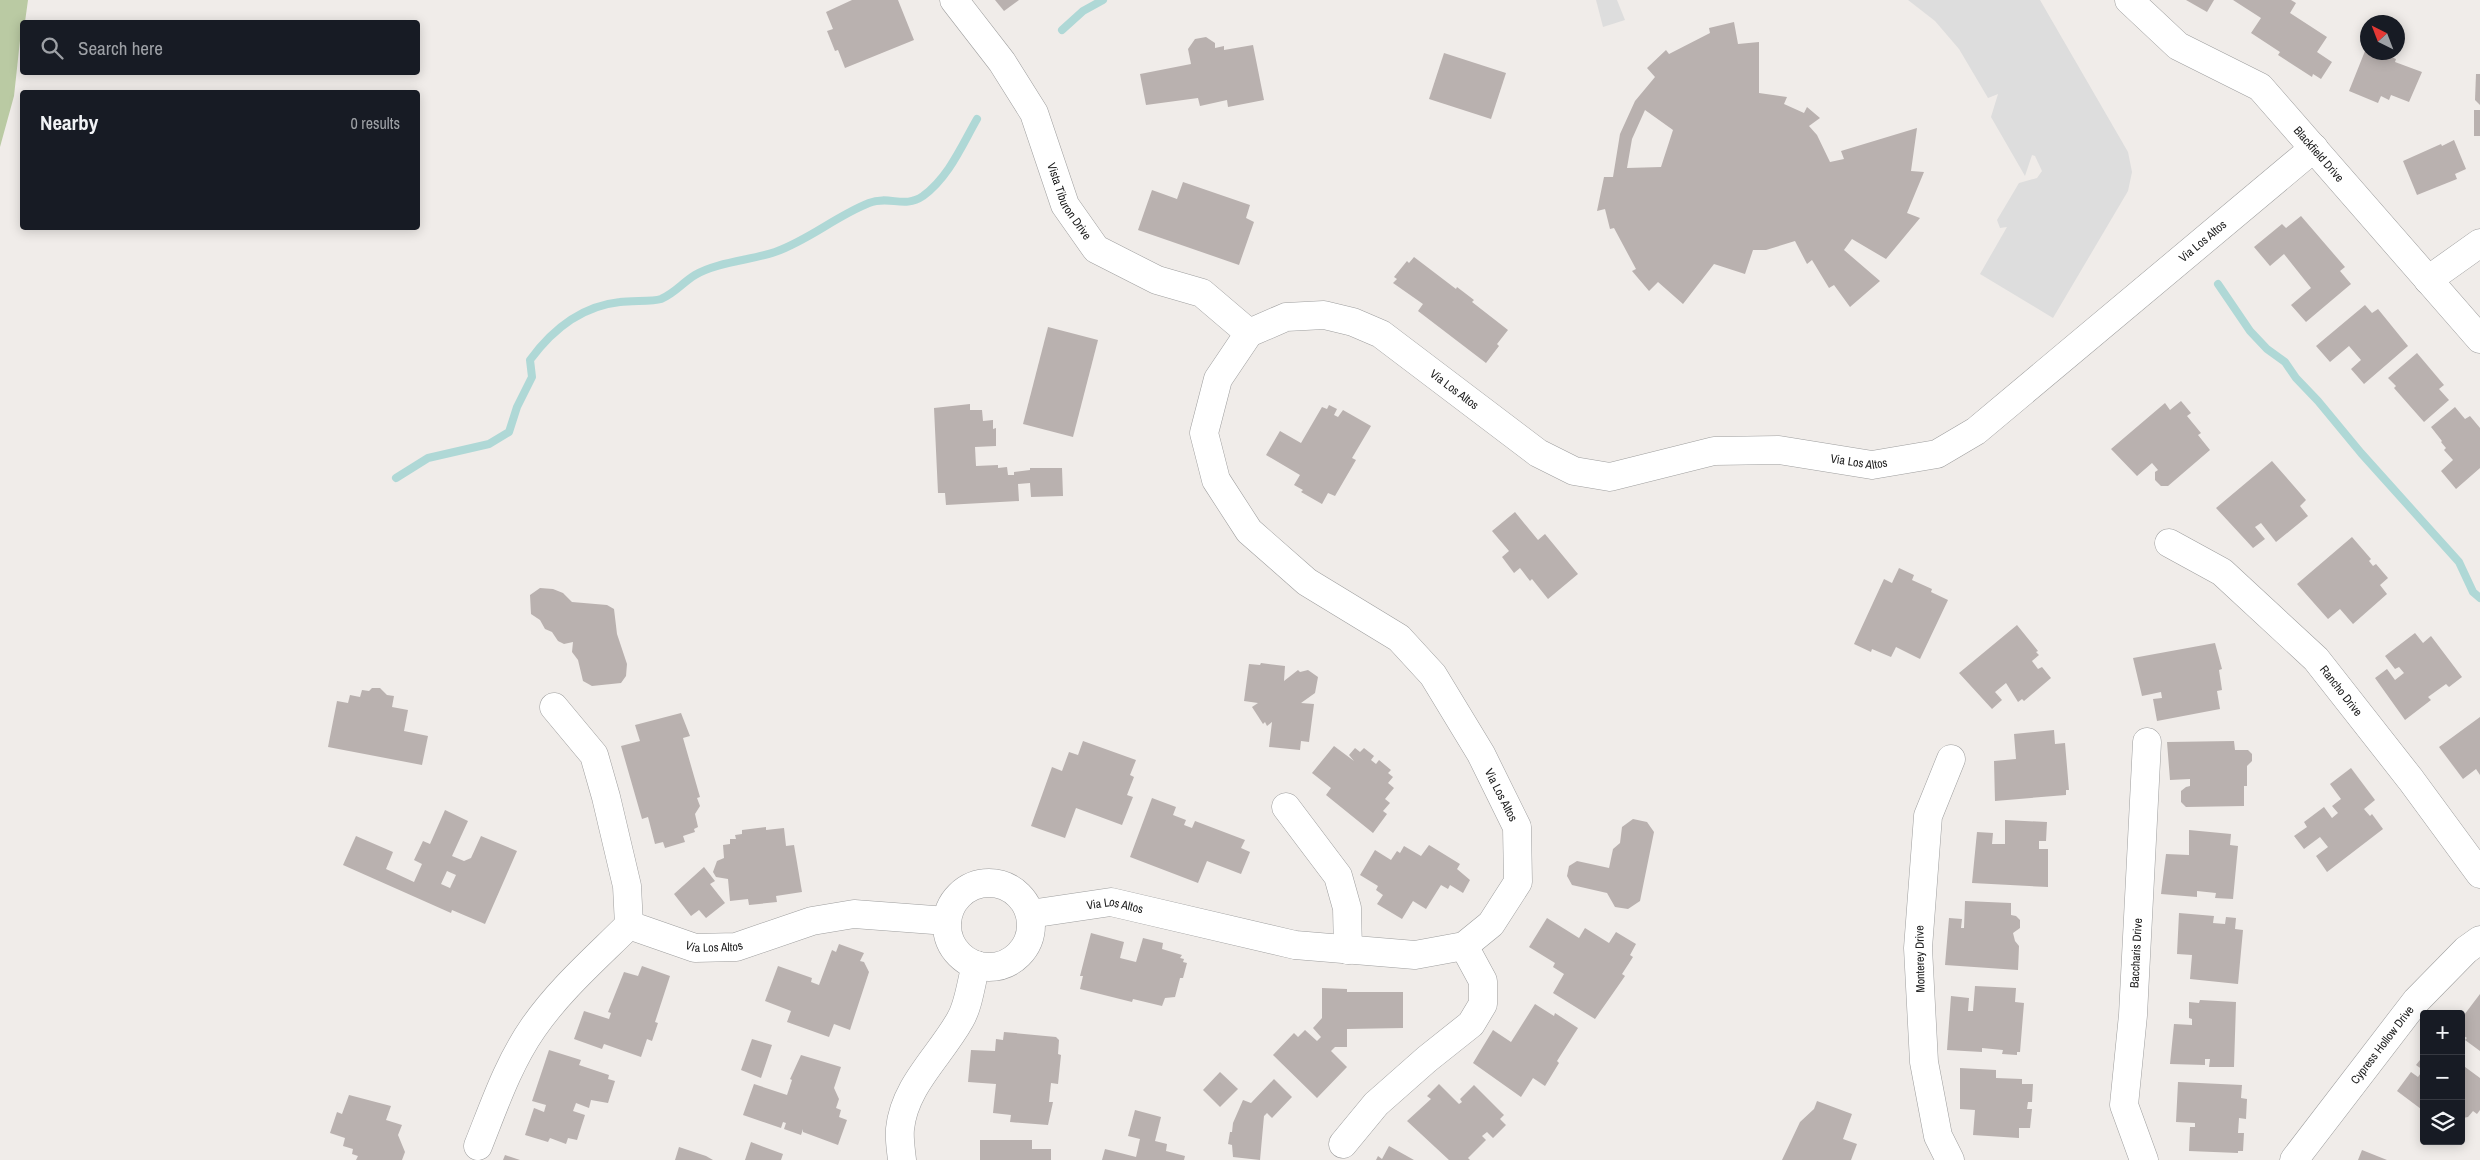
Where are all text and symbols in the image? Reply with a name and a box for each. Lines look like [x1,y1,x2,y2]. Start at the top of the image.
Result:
north arrow [2360,15,2405,60]
search box [20,20,420,75]
icon: search [38,34,66,62]
text: Search here [78,35,163,61]
text: Nearby [40,108,98,137]
text: 0 results [350,112,400,134]
street label: Blackfield Drive [2290,123,2347,185]
street label: Vista Tiburon Drive [1043,161,1095,243]
street label: Via Los Altos [2176,217,2230,266]
street label: Via Los Altos [1427,366,1482,413]
street label: Via Los Altos [1829,450,1889,473]
street label: Rancho Drive [2316,662,2366,719]
street label: Via Los Altos [1481,766,1521,824]
street label: Via Los Altos [1086,894,1145,917]
street label: Baccharis Drive [2126,918,2146,988]
street label: Monterey Drive [1911,925,1929,993]
street label: Via Los Altos [683,937,745,956]
street label: Cypress Hollow Drive [2347,1003,2417,1087]
map controls [2420,1010,2465,1145]
button: + [2420,1010,2465,1055]
button: − [2420,1055,2465,1100]
button: layers [2420,1100,2465,1145]

